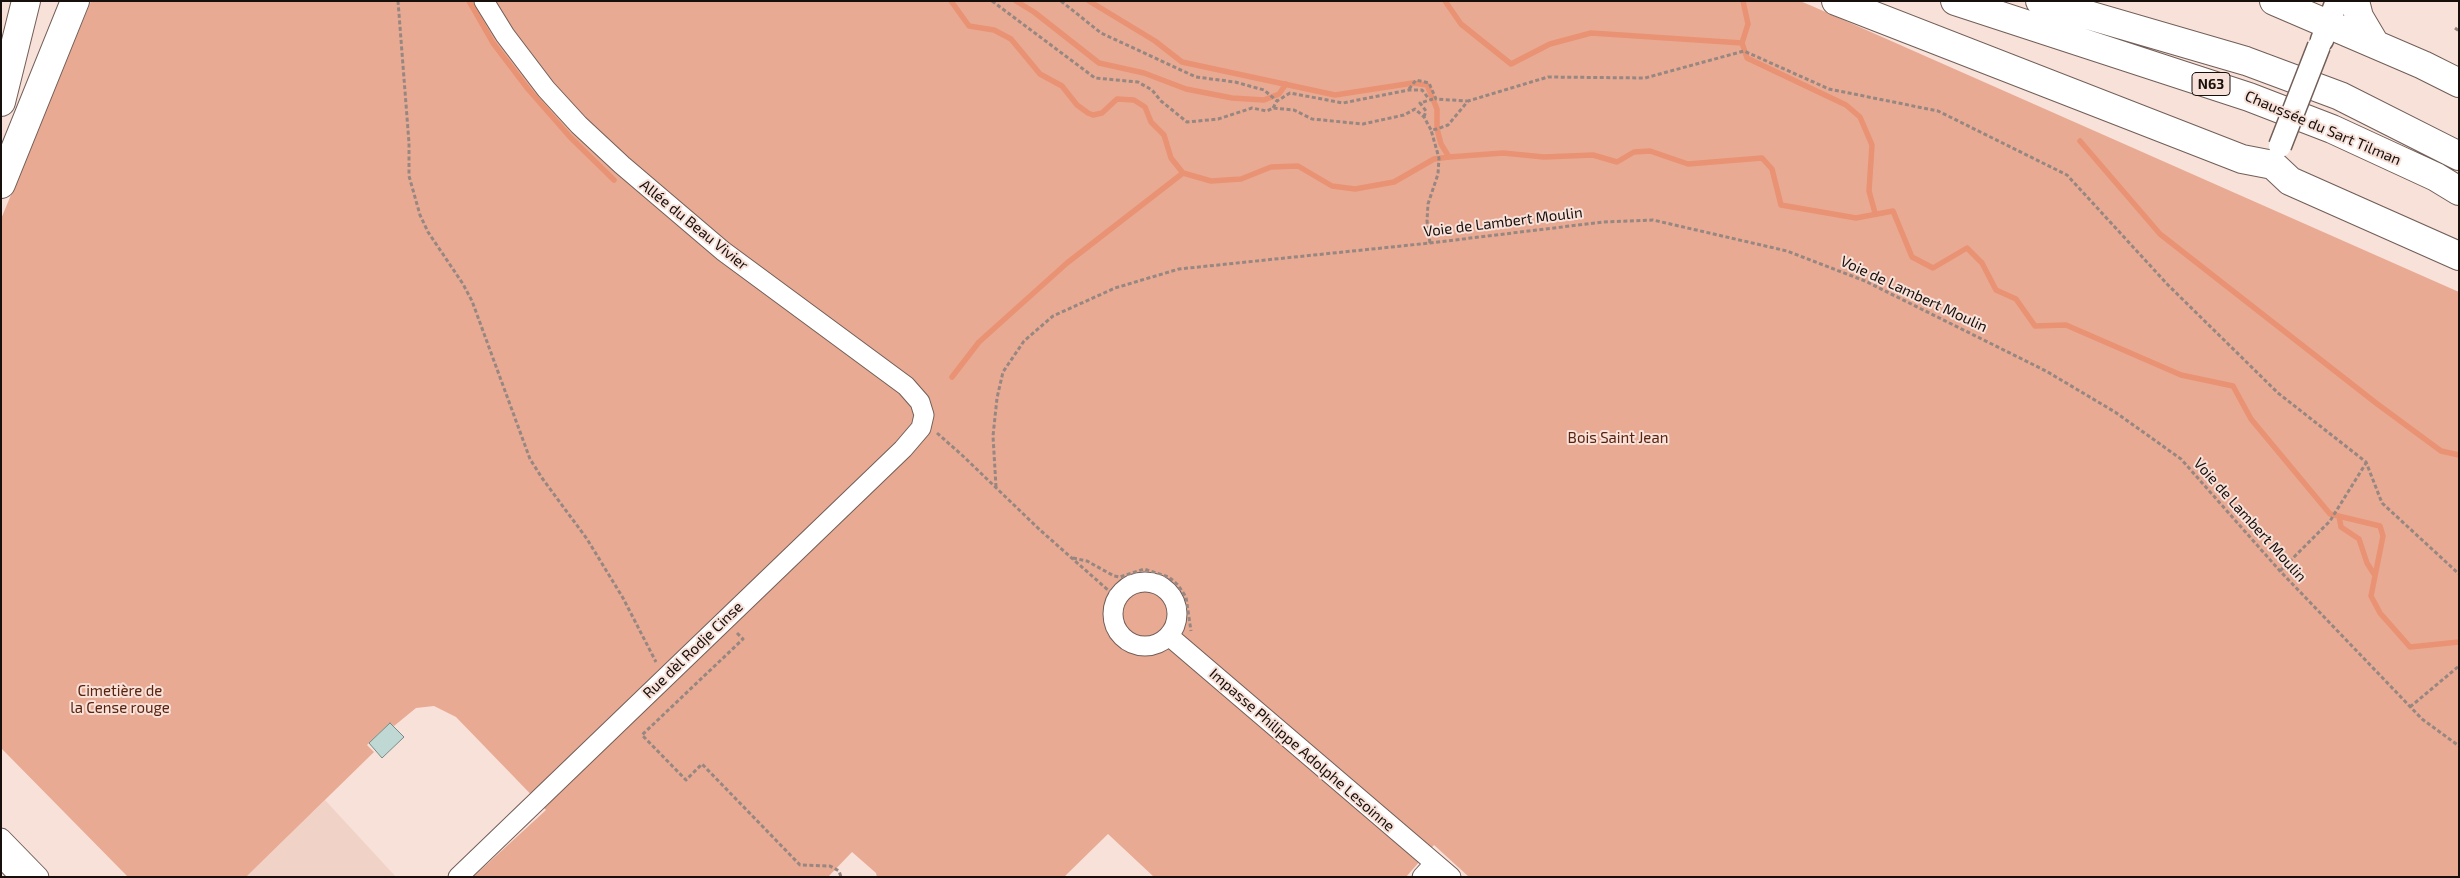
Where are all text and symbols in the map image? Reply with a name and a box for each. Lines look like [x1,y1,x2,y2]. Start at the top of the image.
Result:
road number: N63 [2192,72,2230,96]
street label: Chaussée du Sart Tilman [2242,87,2404,169]
street label: Allée du Beau Vivier [636,176,752,274]
street label: Voie de Lambert Moulin [1422,203,1584,241]
street label: Voie de Lambert Moulin [1838,252,1990,336]
park label: Bois Saint Jean [1568,429,1668,447]
street label: Voie de Lambert Moulin [2190,454,2310,586]
street label: Rue dèl Rodje Cinse [639,598,747,702]
street label: Impasse Philippe Adolphe Lesoinne [1206,665,1398,835]
park label: Cimetière de la Cense rouge [70,682,170,717]

